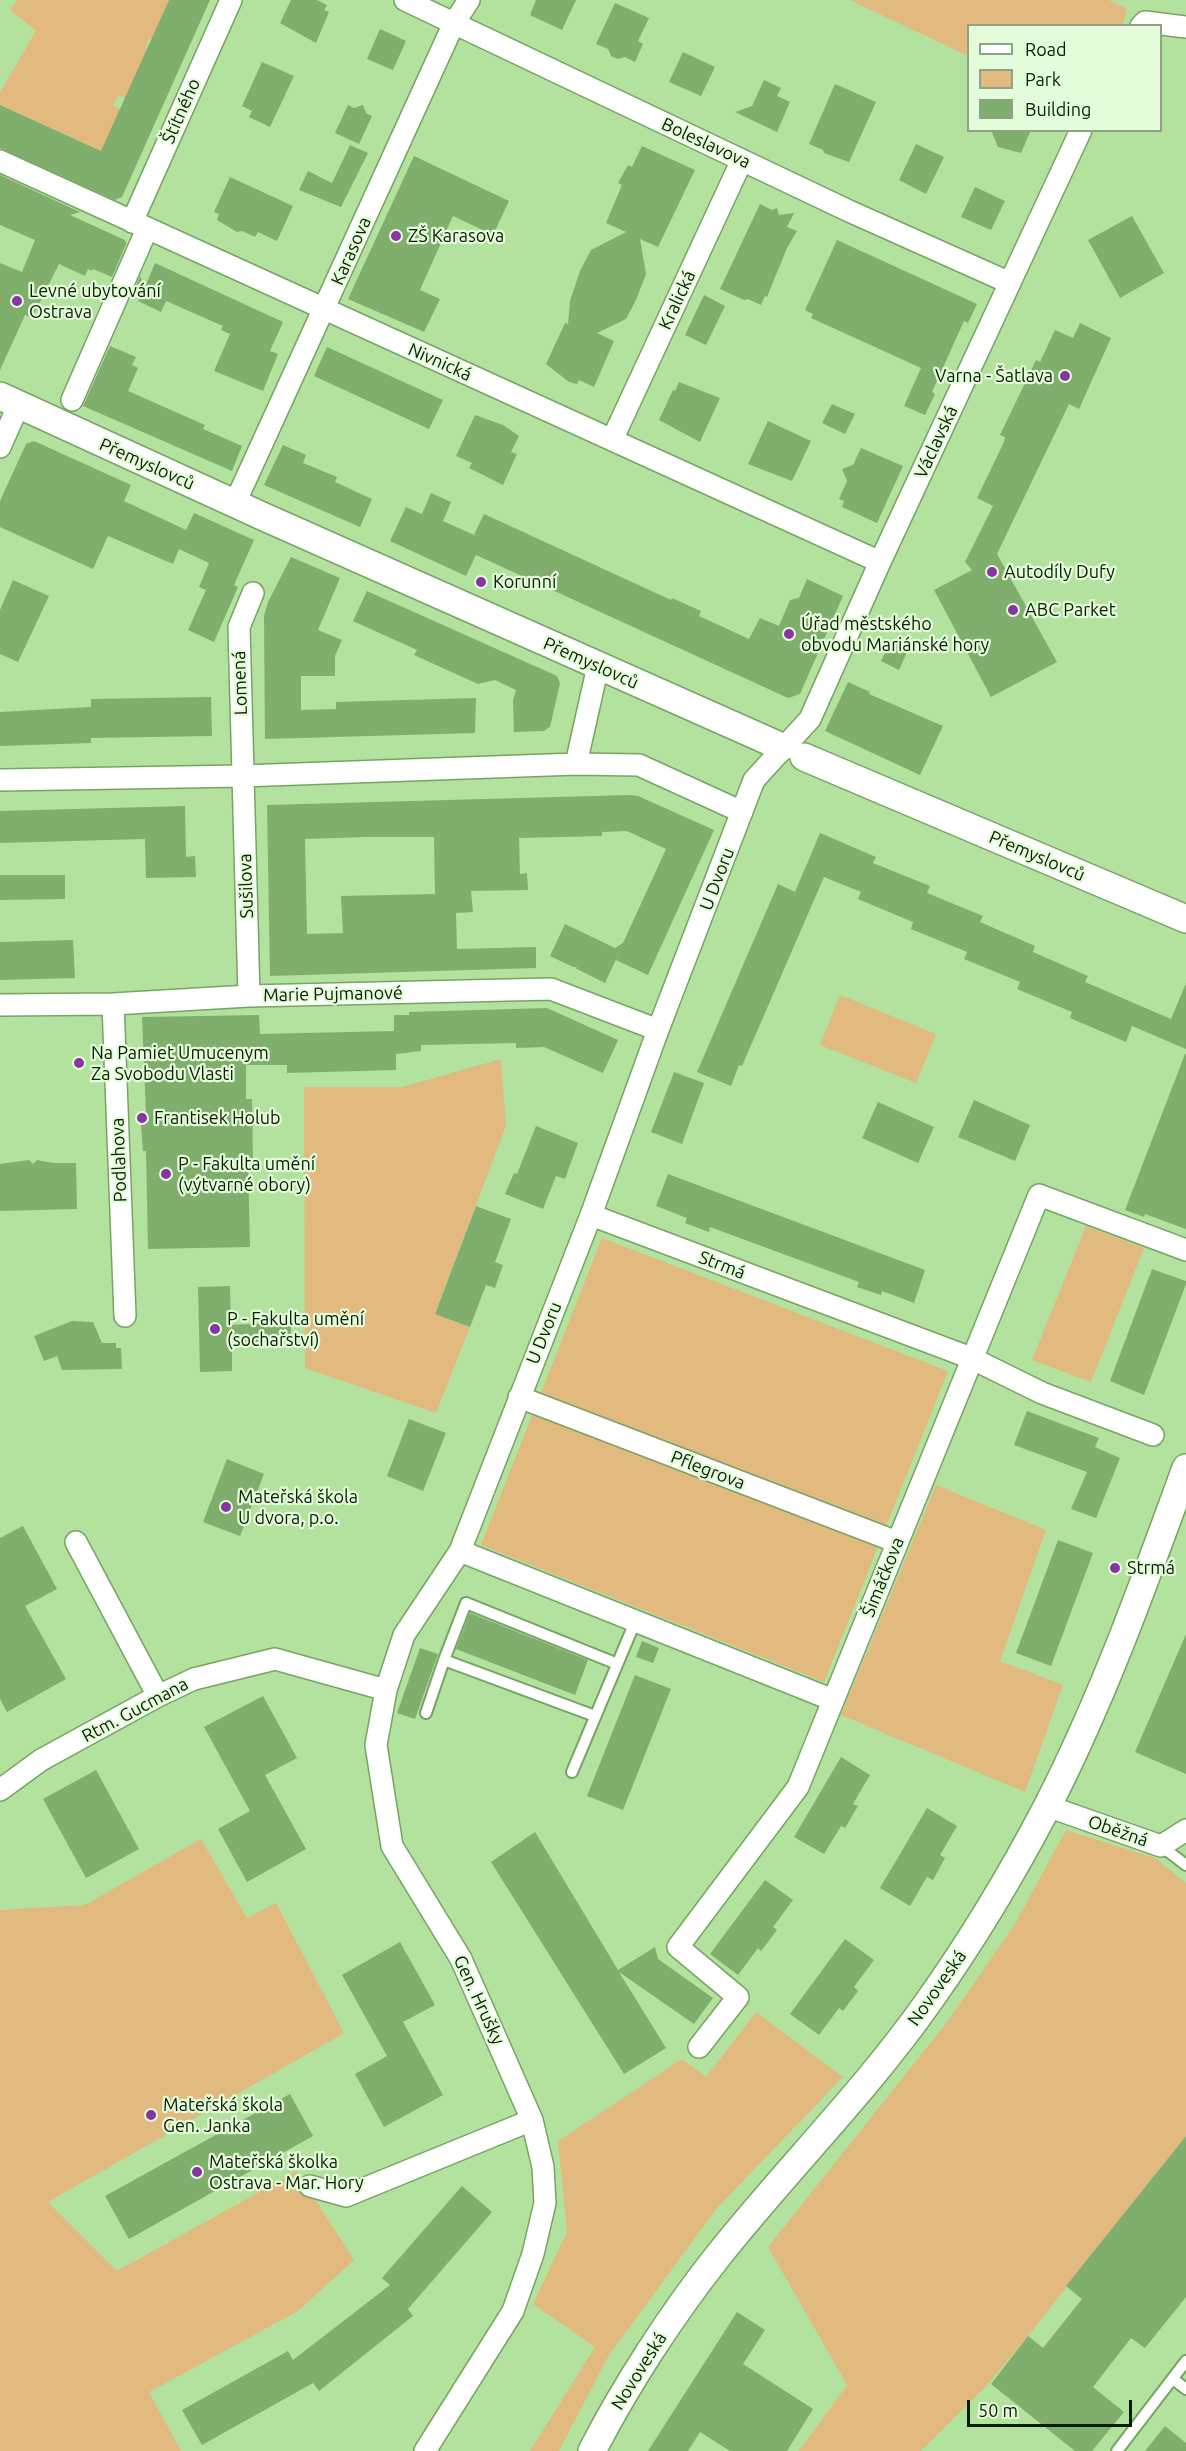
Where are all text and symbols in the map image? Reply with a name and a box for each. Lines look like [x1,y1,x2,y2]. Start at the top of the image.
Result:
legend [967,24,1162,132]
text: Road [1025,39,1067,59]
text: Park [1025,69,1061,89]
street label: Štítného [157,75,205,147]
text: Building [1025,99,1091,119]
street label: Boleslavova [658,113,754,173]
street label: Karasova [326,213,376,289]
place label: ZŠ Karasova [408,225,504,247]
marker: ZŠ Karasova [389,229,403,243]
street label: Kralická [654,267,700,333]
place label: Levné ubytování Ostrava [29,280,161,322]
marker: Levné ubytování Ostrava [10,294,24,308]
street label: Nivnická [405,338,475,386]
place label: Varna - Šatlava [935,365,1053,387]
marker: Varna - Šatlava [1058,369,1072,383]
street label: Václavská [910,402,962,482]
street label: Přemyslovců [96,433,198,495]
place label: Autodíly Dufy [1004,561,1115,583]
marker: Autodíly Dufy [985,565,999,579]
place label: Korunní [493,571,556,593]
marker: Korunní [474,575,488,589]
place label: ABC Parket [1025,599,1116,621]
marker: ABC Parket [1006,603,1020,617]
place label: Úřad městského obvodu Mariánské hory [801,613,989,656]
marker: Úřad městského obvodu Mariánské hory [782,627,796,641]
street label: Přemyslovců [540,632,642,694]
street label: Lomená [228,650,252,716]
street label: Přemyslovců [986,826,1088,886]
street label: U Dvoru [695,845,739,913]
street label: Sušilova [234,853,258,919]
street label: Marie Pujmanové [263,982,403,1006]
place label: Na Pamiet Umucenym Za Svobodu Vlasti [91,1042,269,1084]
marker: Na Pamiet Umucenym Za Svobodu Vlasti [72,1056,86,1070]
place label: Frantisek Holub [154,1107,281,1129]
marker: Frantisek Holub [135,1111,149,1125]
street label: Podlahova [107,1117,131,1203]
place label: P - Fakulta umění (výtvarné obory) [178,1153,315,1196]
marker: P - Fakulta umění (výtvarné obory) [159,1167,173,1181]
street label: Strmá [696,1246,748,1284]
street label: U Dvoru [522,1299,566,1367]
place label: P - Fakulta umění (sochařství) [227,1308,364,1350]
marker: P - Fakulta umění (sochařství) [208,1322,222,1336]
street label: Pflegrova [668,1446,748,1494]
place label: Mateřská škola U dvora, p.o. [238,1486,358,1528]
marker: Mateřská škola U dvora, p.o. [219,1500,233,1514]
street label: Šimáčkova [857,1534,909,1620]
place label: Strmá [1127,1557,1175,1579]
marker: Strmá [1108,1561,1122,1575]
street label: Rtm. Gucmana [78,1673,192,1747]
street label: Oběžná [1085,1811,1151,1851]
street label: Novoveská [903,1946,971,2030]
street label: Gen. Hrušky [449,1952,509,2048]
place label: Mateřská škola Gen. Janka [163,2094,283,2136]
marker: Mateřská škola Gen. Janka [144,2108,158,2122]
place label: Mateřská školka Ostrava - Mar. Hory [209,2151,364,2194]
marker: Mateřská školka Ostrava - Mar. Hory [190,2165,204,2179]
street label: Novoveská [607,2328,671,2414]
scale bar [970,2388,1135,2426]
text: 50 m [978,2400,1018,2420]

